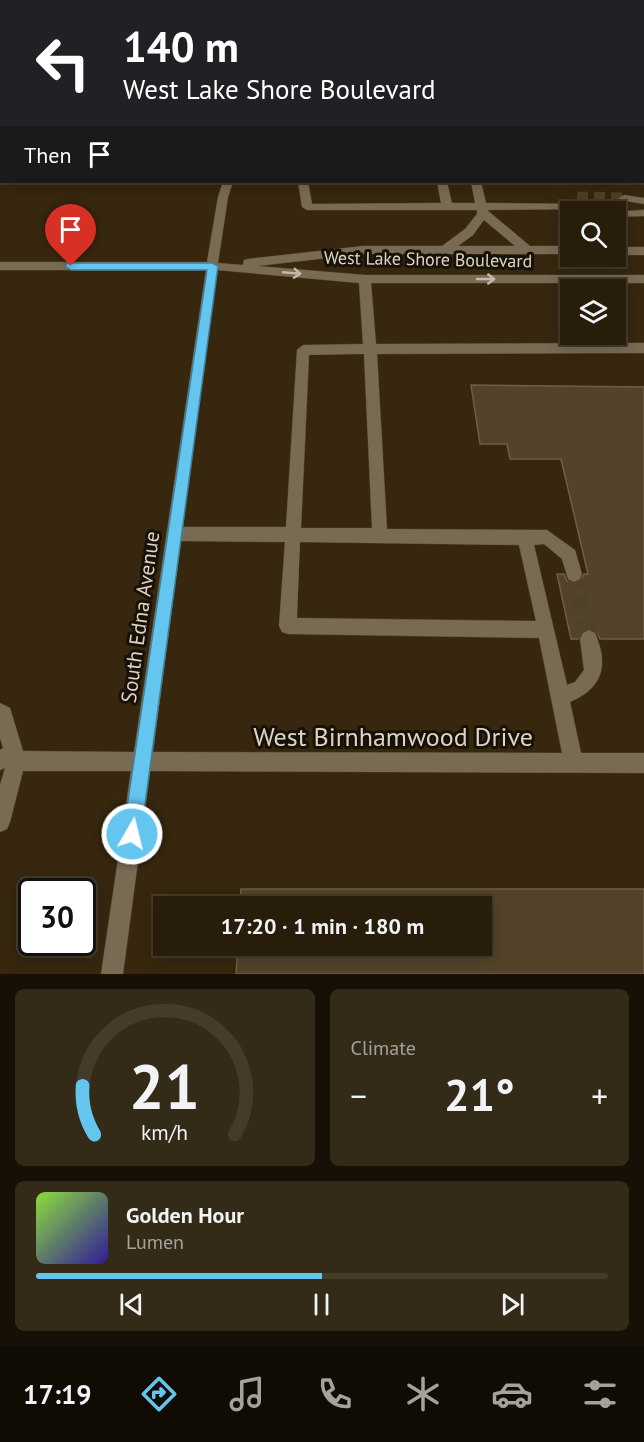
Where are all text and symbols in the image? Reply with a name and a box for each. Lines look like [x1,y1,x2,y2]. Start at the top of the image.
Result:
text: 140 m [123,19,239,74]
icon: left [24,24,102,102]
text: West Lake Shore Boulevard [123,72,436,106]
icon: arrive [83,138,116,171]
text: Then [24,141,71,169]
map controls [560,201,626,345]
button: search [560,201,626,267]
pin [45,204,96,266]
icon: arrive [54,213,87,246]
street label: West Lake Shore Boulevard [324,246,532,272]
one-way arrow [281,268,301,279]
one-way arrow [476,273,496,285]
button: layers [560,279,626,345]
street label: South Edna Avenue [115,530,165,704]
street label: West Birnhamwood Drive [253,720,533,753]
position arrow [100,802,164,866]
speed limit sign: 30 [18,878,96,956]
text: 17:20 · 1 min · 180 m [221,912,424,940]
text: Climate [351,1035,416,1061]
text: 21 [129,1045,200,1126]
text: 21° [444,1065,515,1123]
text: − [351,1074,367,1117]
text: + [591,1074,608,1117]
text: km/h [141,1118,188,1146]
text: Golden Hour [126,1201,244,1229]
text: Lumen [126,1229,184,1255]
icon: previous [115,1288,148,1321]
icon: pause [305,1288,338,1321]
icon: next [496,1288,529,1321]
icon: directions [138,1373,180,1415]
icon: music [226,1373,268,1415]
icon: phone [314,1373,356,1415]
icon: climate [402,1373,444,1415]
icon: car [491,1373,533,1415]
icon: filters [579,1373,621,1415]
text: 17:19 [23,1377,92,1411]

